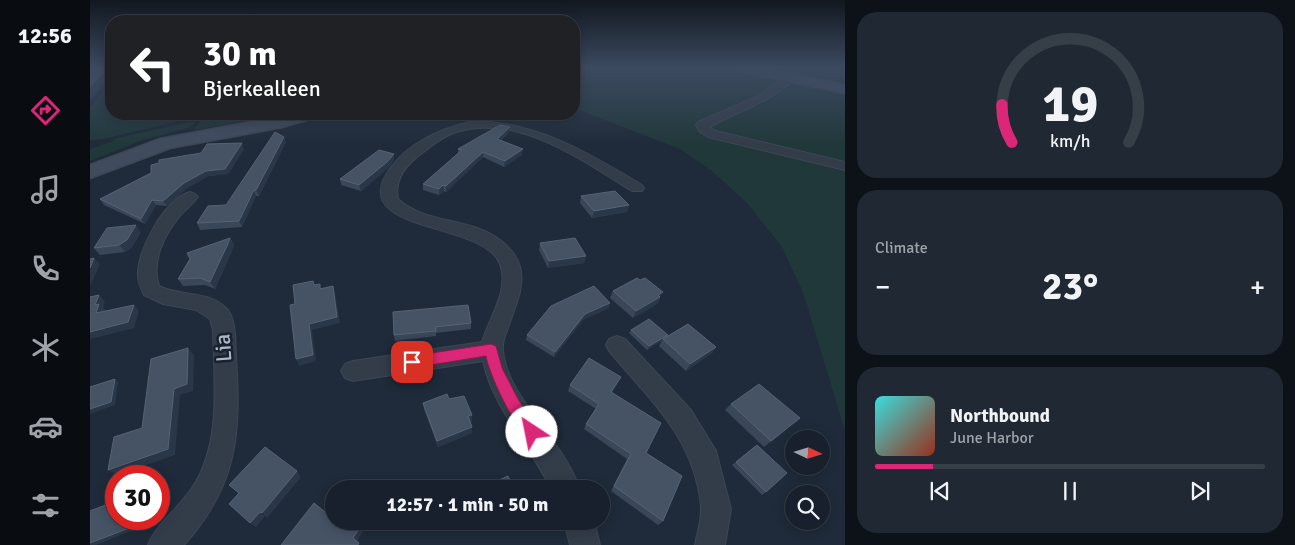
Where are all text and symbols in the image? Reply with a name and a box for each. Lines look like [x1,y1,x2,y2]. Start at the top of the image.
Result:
text: 12:56 [18,22,72,49]
text: 30 m [203,32,277,75]
icon: left [120,35,185,100]
text: 19 [1042,72,1098,136]
text: Bjerkealleen [203,75,321,102]
icon: directions [28,93,63,128]
text: km/h [1050,130,1090,152]
icon: music [28,172,63,207]
text: Climate [875,238,928,258]
icon: phone [28,251,63,286]
text: 23° [1042,263,1098,310]
text: − [875,270,890,304]
text: + [1250,270,1265,304]
icon: climate [28,330,63,365]
street label: Lia [209,333,237,363]
pin [391,341,433,383]
icon: arrive [398,348,426,376]
text: Northbound [950,404,1050,428]
position arrow [505,405,557,457]
icon: car [28,409,63,444]
text: June Harbor [950,428,1034,448]
north arrow [785,430,830,475]
map controls [785,430,830,530]
speed limit sign: 30 [105,465,170,530]
icon: previous [926,477,954,505]
icon: pause [1056,477,1084,505]
icon: next [1186,477,1214,505]
button: search [785,485,830,530]
icon: filters [28,488,63,523]
text: 12:57 · 1 min · 50 m [387,493,548,517]

